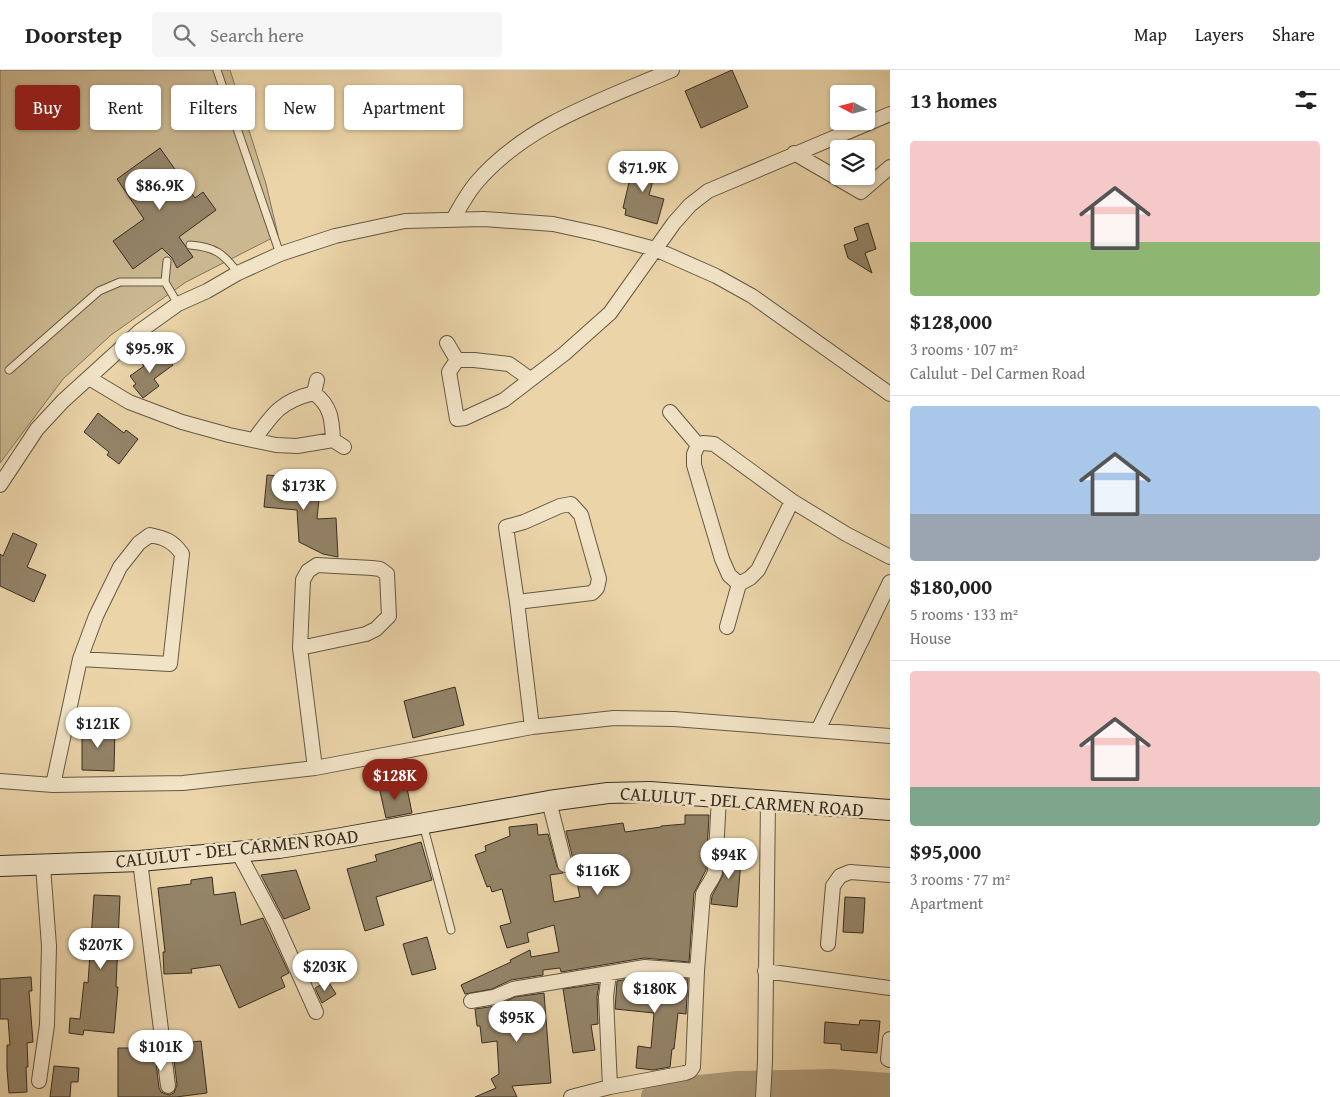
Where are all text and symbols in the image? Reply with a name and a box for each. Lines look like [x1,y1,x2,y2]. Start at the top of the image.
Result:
search box [152,12,502,57]
text: Doorstep [25,17,122,52]
icon: search [170,21,198,49]
text: Search here [210,21,304,49]
text: Map [1134,21,1167,48]
text: Layers [1195,21,1244,48]
text: Share [1272,21,1315,48]
chip: Buy [15,85,80,130]
chip: Rent [90,85,161,130]
chip: Filters [171,85,255,130]
chip: New [265,85,334,130]
chip: Apartment [344,85,463,130]
north arrow [830,85,875,130]
map controls [830,85,875,185]
text: 13 homes [910,85,997,116]
icon: filters [1292,86,1320,114]
button: layers [830,140,875,185]
pin: $71.9K [602,150,684,193]
text: $71.9K [619,155,667,179]
pin: $86.9K [119,168,201,211]
text: $86.9K [136,173,184,197]
icon: home [1070,173,1160,263]
text: $128,000 [910,306,992,337]
pin: $95.9K [109,332,191,374]
text: $95.9K [126,336,174,360]
text: 3 rooms · 107 m² [910,337,1018,361]
text: Calulut - Del Carmen Road [910,361,1085,385]
icon: home [1070,439,1160,529]
pin: $173K [269,468,339,511]
text: $173K [282,473,326,497]
text: $180,000 [910,571,992,602]
text: 5 rooms · 133 m² [910,602,1018,626]
text: House [910,626,951,650]
icon: home [1070,704,1160,794]
pin: $121K [63,706,133,749]
text: $121K [76,711,120,735]
pin: $128K [360,758,430,801]
text: $128K [373,763,417,787]
street label: CALULUT - DEL CARMEN ROAD [619,779,865,823]
street label: CALULUT - DEL CARMEN ROAD [114,821,360,875]
text: $95,000 [910,836,981,867]
pin: $94K [699,838,759,880]
text: $94K [712,842,746,866]
pin: $116K [563,854,633,896]
text: $116K [576,858,620,882]
text: 3 rooms · 77 m² [910,867,1010,891]
text: Apartment [910,891,983,915]
pin: $207K [66,928,136,970]
text: $207K [79,932,123,956]
pin: $203K [290,950,360,992]
text: $203K [303,954,347,978]
pin: $180K [620,972,690,1014]
text: $180K [633,976,677,1000]
pin: $95K [487,1000,547,1043]
text: $95K [500,1005,534,1029]
pin: $101K [126,1030,196,1072]
text: $101K [139,1034,183,1058]

